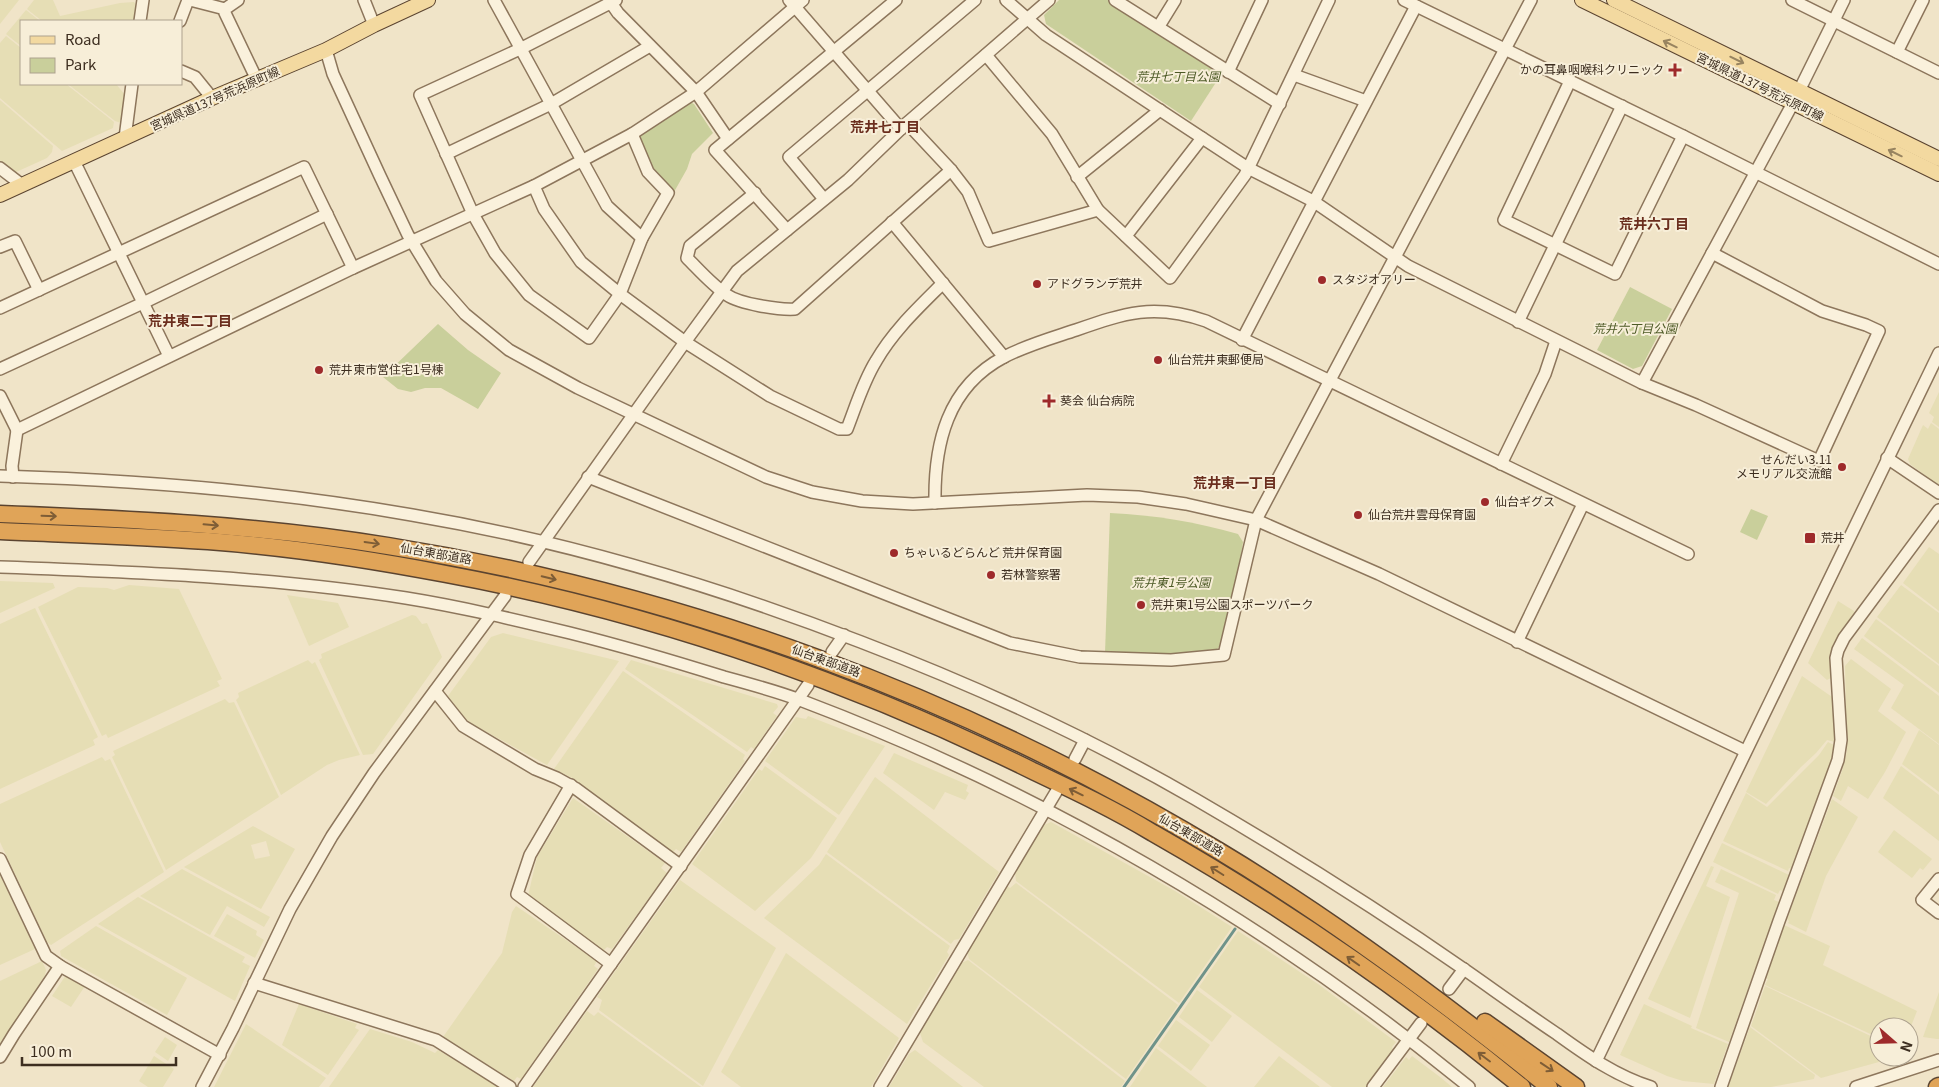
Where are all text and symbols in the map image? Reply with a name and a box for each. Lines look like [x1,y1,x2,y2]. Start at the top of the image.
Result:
legend [20,20,182,85]
text: Road [65,28,101,49]
one-way arrow [1663,39,1678,48]
street label: 宮城県道137号荒浜原町線 [1694,47,1827,124]
text: Park [65,53,97,74]
one-way arrow [1729,55,1744,65]
place label: かの耳鼻咽喉科クリニック [1520,60,1664,77]
street label: 宮城県道137号荒浜原町線 [147,61,282,134]
marker: かの耳鼻咽喉科クリニック [1668,63,1682,77]
park label: 荒井七丁目公園 [1136,67,1222,84]
district label: 荒井七丁目 [850,116,920,136]
one-way arrow [1888,147,1903,157]
district label: 荒井六丁目 [1619,213,1689,233]
place label: スタジオアリー [1332,270,1416,287]
place label: アドグランデ荒井 [1047,274,1143,291]
marker: スタジオアリー [1316,274,1328,286]
marker: アドグランデ荒井 [1031,278,1043,290]
district label: 荒井東二丁目 [148,310,232,330]
park label: 荒井六丁目公園 [1593,319,1679,336]
place label: 仙台荒井東郵便局 [1168,350,1264,367]
marker: 仙台荒井東郵便局 [1152,354,1164,366]
place label: 荒井東市営住宅1号棟 [329,360,444,377]
marker: 荒井東市営住宅1号棟 [313,364,325,376]
place label: 葵会 仙台病院 [1060,391,1135,408]
marker: 葵会 仙台病院 [1042,394,1056,408]
place label: せんだい3.11 メモリアル交流館 [1736,450,1832,481]
marker: せんだい3.11 メモリアル交流館 [1836,461,1848,473]
district label: 荒井東一丁目 [1193,472,1277,492]
place label: 仙台ギグス [1495,492,1555,509]
marker: 仙台ギグス [1479,496,1491,508]
place label: 仙台荒井雲母保育園 [1368,505,1476,522]
marker: 仙台荒井雲母保育園 [1352,509,1364,521]
one-way arrow [40,511,56,521]
one-way arrow [203,520,219,529]
place label: 荒井 [1821,528,1845,545]
marker: 荒井 [1803,531,1817,545]
street label: 仙台東部道路 [399,538,473,567]
one-way arrow [364,539,380,549]
place label: ちゃいるどらんど 荒井保育園 [904,543,1062,560]
marker: ちゃいるどらんど 荒井保育園 [888,547,900,559]
place label: 若林警察署 [1001,565,1061,582]
marker: 若林警察署 [985,569,997,581]
park label: 荒井東1号公園 [1132,573,1212,590]
one-way arrow [540,574,556,583]
place label: 荒井東1号公園スポーツパーク [1151,595,1313,612]
marker: 荒井東1号公園スポーツパーク [1135,599,1147,611]
street label: 仙台東部道路 [790,639,863,680]
one-way arrow [1069,787,1084,796]
street label: 仙台東部道路 [1156,808,1227,859]
one-way arrow [1211,866,1225,876]
one-way arrow [1346,956,1360,966]
north arrow [1869,1017,1919,1067]
scale bar [22,1034,176,1066]
text: N [1896,1038,1918,1055]
text: 100 m [30,1040,72,1061]
one-way arrow [1478,1052,1491,1063]
one-way arrow [1540,1062,1554,1072]

